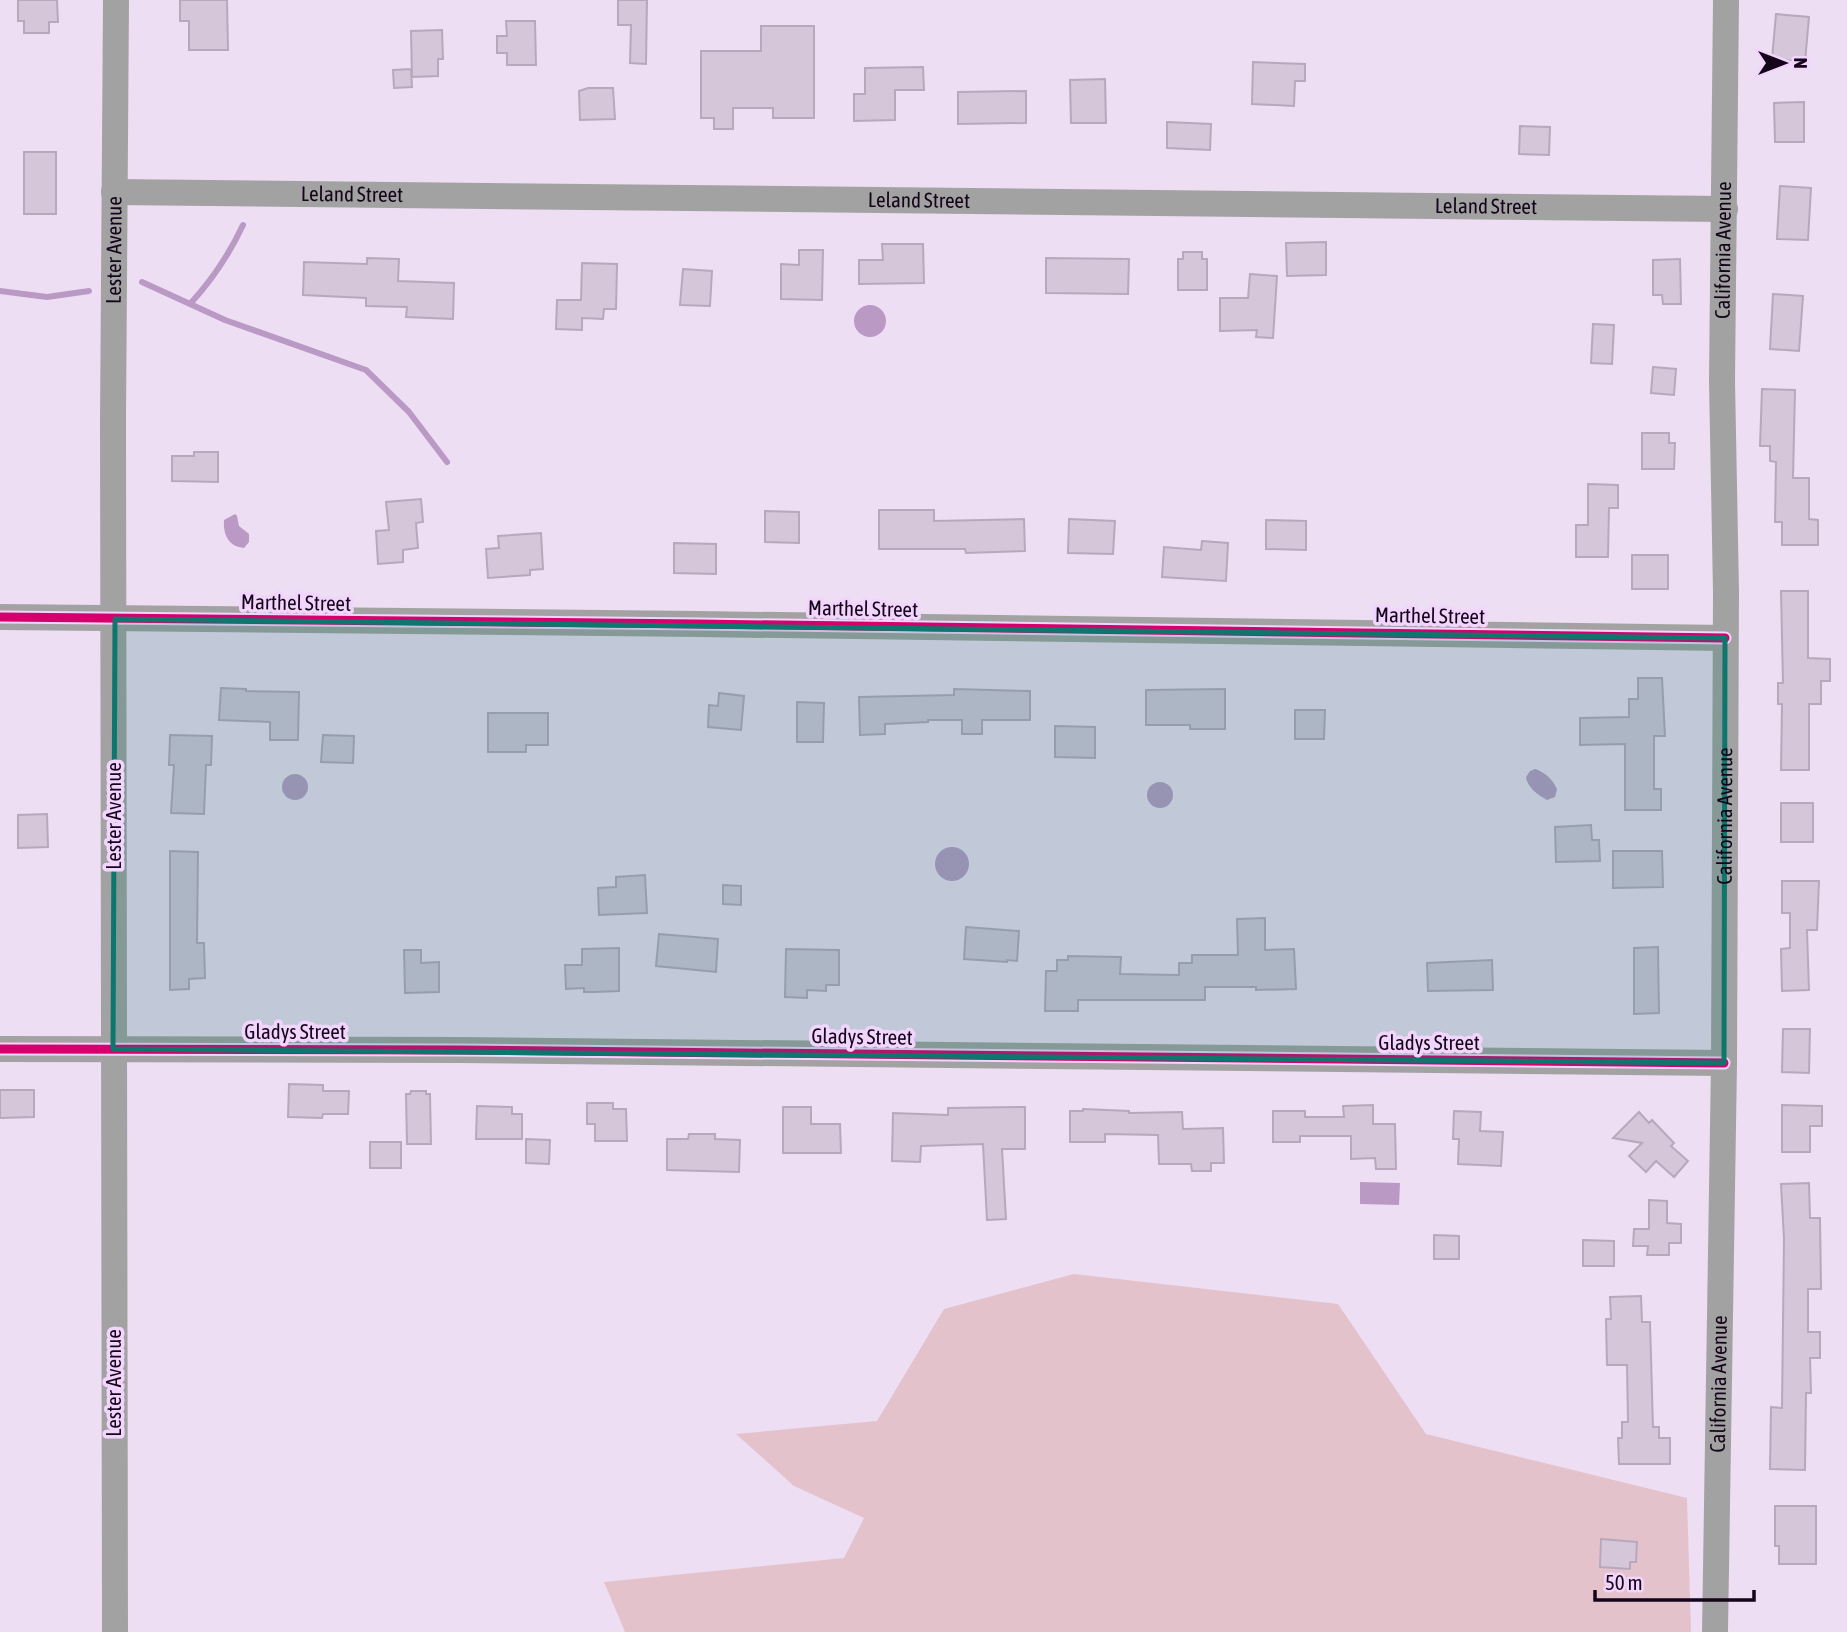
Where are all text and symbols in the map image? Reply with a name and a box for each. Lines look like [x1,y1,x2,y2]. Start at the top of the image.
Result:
north arrow [1749,28,1819,98]
text: N [1790,57,1812,69]
street label: Leland Street [301,181,403,206]
street label: California Avenue [1710,181,1735,319]
street label: Leland Street [868,187,970,212]
street label: Leland Street [1435,193,1537,218]
street label: Lester Avenue [101,196,126,304]
street label: Marthel Street [241,589,351,615]
street label: Marthel Street [808,595,918,621]
street label: Marthel Street [1375,602,1485,628]
street label: California Avenue [1712,747,1736,885]
street label: Lester Avenue [101,762,125,870]
street label: Gladys Street [244,1019,346,1043]
street label: Gladys Street [811,1023,913,1049]
street label: Gladys Street [1378,1030,1480,1054]
street label: California Avenue [1705,1315,1731,1453]
street label: Lester Avenue [101,1329,125,1437]
scale bar [1595,1558,1754,1602]
text: 50 m [1605,1570,1643,1594]

